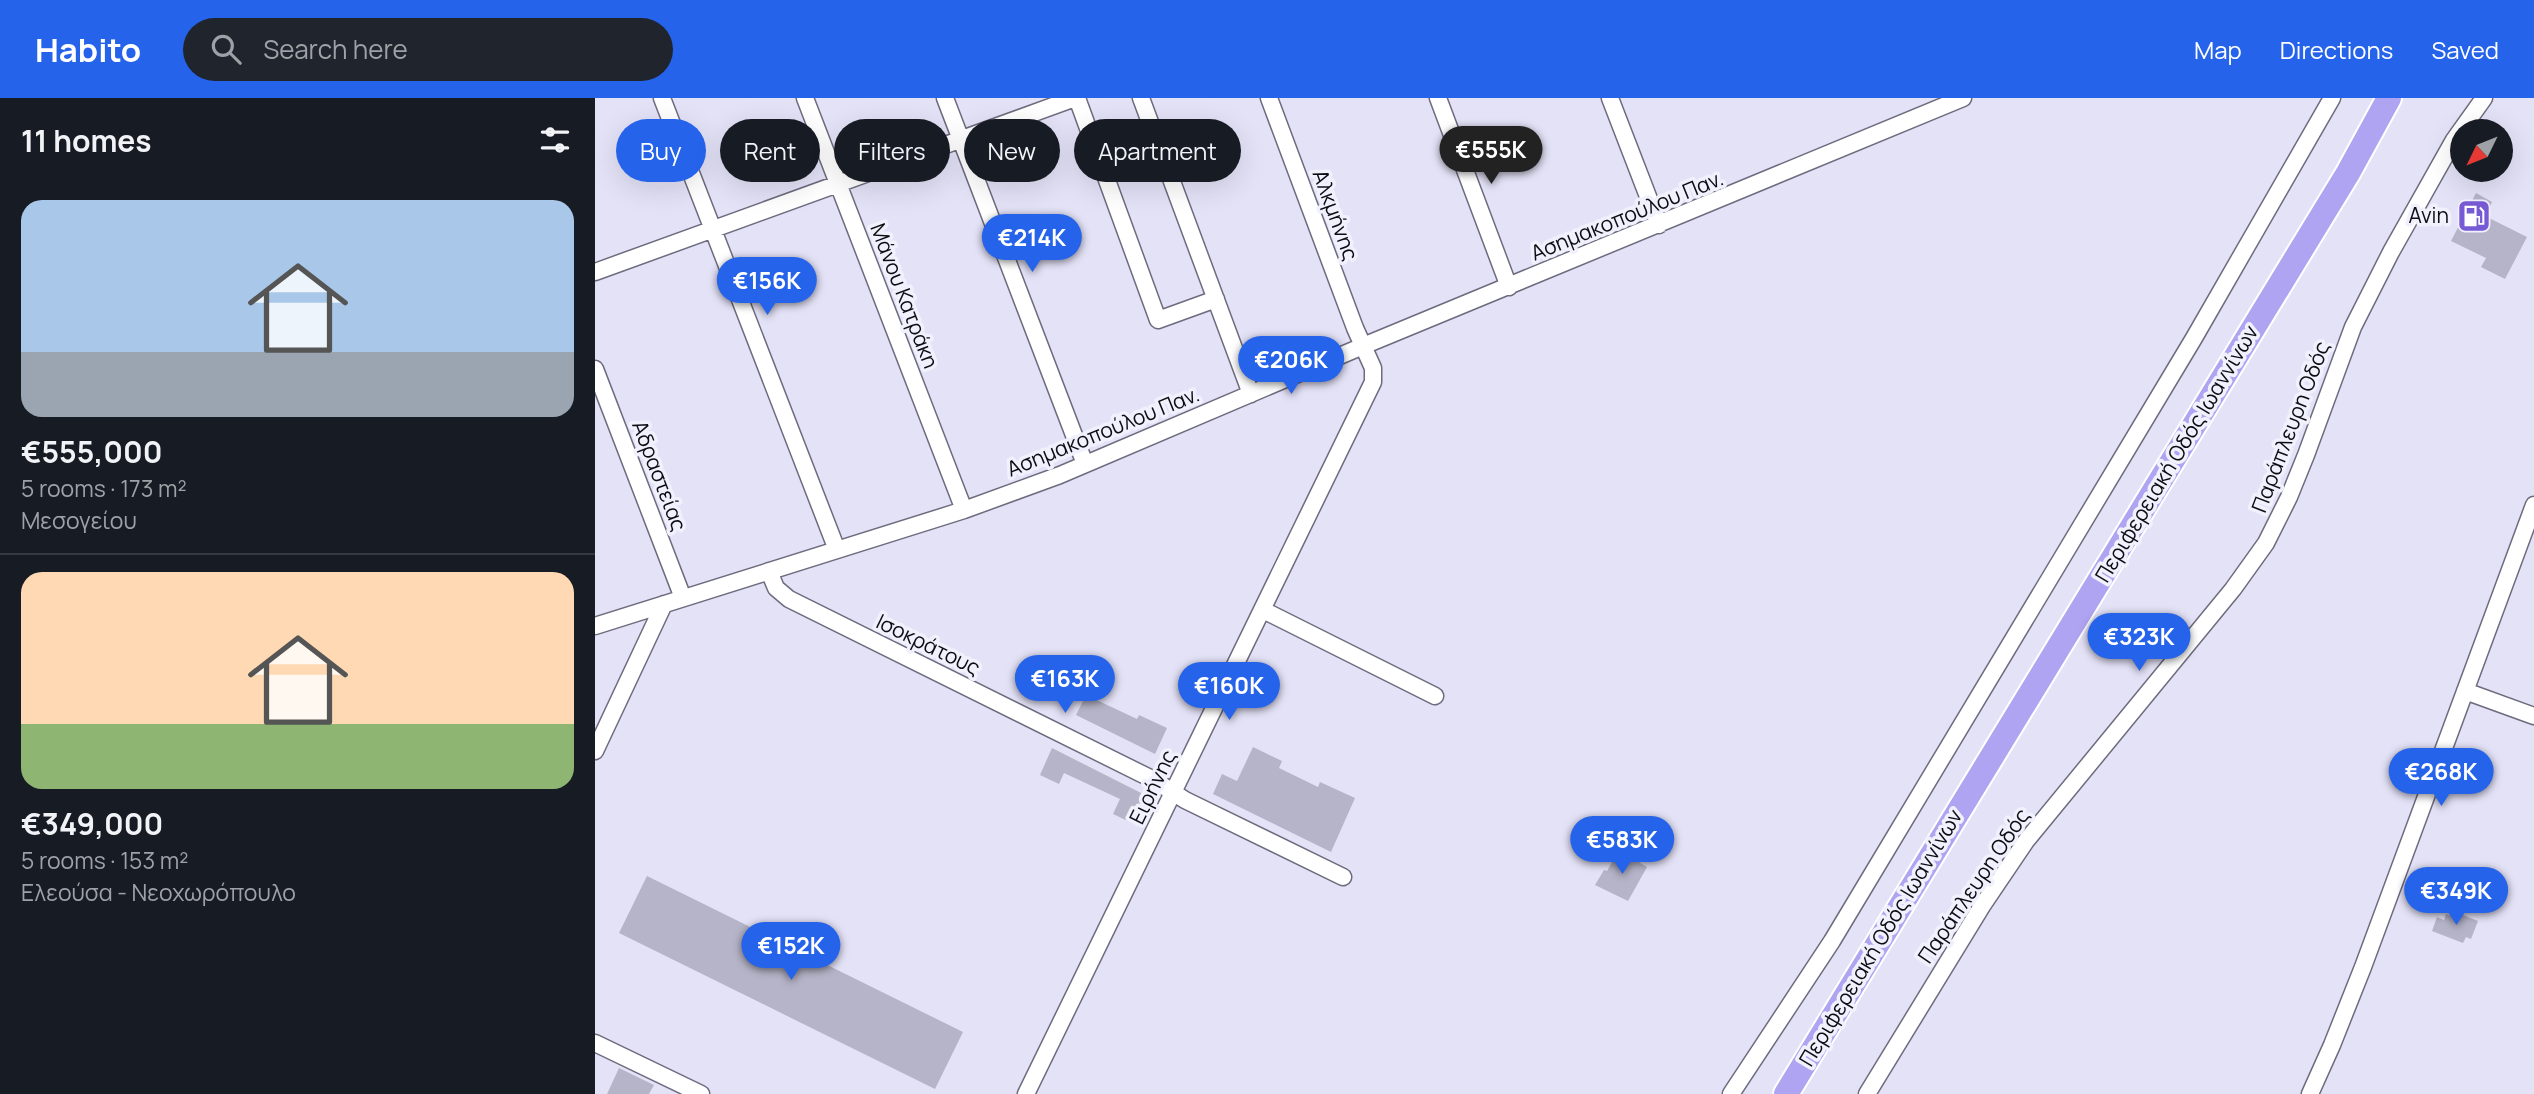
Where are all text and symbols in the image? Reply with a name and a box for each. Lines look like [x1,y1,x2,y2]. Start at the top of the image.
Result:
search box [183,18,673,81]
text: Habito [35,27,141,72]
icon: search [207,30,245,68]
text: Search here [263,31,408,67]
text: Map [2194,33,2242,66]
text: Directions [2280,33,2393,66]
text: Saved [2431,33,2499,66]
chip: Buy [616,119,706,182]
chip: Rent [720,119,820,182]
chip: Filters [834,119,950,182]
chip: New [964,119,1060,182]
chip: Apartment [1074,119,1241,182]
north arrow [2450,119,2513,182]
map controls [2450,119,2513,182]
text: 11 homes [21,120,152,161]
icon: filters [536,121,574,159]
pin: €555K [1442,126,1540,186]
text: €555K [1455,133,1527,165]
street label: Ασημακοπούλου Παν. [1526,164,1727,267]
street label: Αλκμήνης [1307,165,1365,264]
fuel station icon: Avin [2455,197,2493,235]
place label: Avin [2408,201,2449,229]
pin: €214K [983,214,1081,274]
street label: Μάνου Κατράκη [864,219,945,372]
text: €214K [998,221,1066,253]
icon: home [235,245,361,371]
pin: €156K [718,258,816,317]
text: €156K [733,264,801,296]
street label: Περιφερειακή Οδός Ιωαννίνων [2088,320,2264,587]
pin: €206K [1242,336,1340,396]
street label: Παράπλευρη Οδός [2245,337,2336,516]
text: €206K [1254,343,1328,375]
street label: Ασημακοπούλου Παν. [1002,380,1203,483]
street label: Αδραστείας [626,416,694,535]
text: €555,000 [21,431,163,472]
text: 5 rooms · 173 m² [21,472,187,504]
text: Μεσογείου [21,504,137,536]
street label: Ισοκράτους [872,607,985,681]
pin: €323K [2090,614,2188,673]
icon: home [235,617,361,743]
text: €323K [2103,620,2175,652]
pin: €163K [1016,656,1114,715]
text: €163K [1031,662,1099,694]
pin: €160K [1180,662,1278,722]
text: €160K [1194,669,1264,701]
street label: Ειρήνης [1122,745,1182,828]
pin: €268K [2392,748,2490,808]
text: €268K [2405,755,2477,787]
text: €349,000 [21,803,163,844]
street label: Παράπλευρη Οδός [1911,803,2035,968]
street label: Περιφερειακή Οδός Ιωαννίνων [1792,804,1968,1071]
pin: €583K [1573,816,1671,876]
text: €583K [1586,823,1658,855]
text: 5 rooms · 153 m² [21,844,188,876]
pin: €349K [2407,868,2505,927]
text: €349K [2420,874,2492,906]
text: Ελεούσα - Νεοχωρόπουλο [21,876,296,908]
pin: €152K [742,922,840,982]
text: €152K [757,929,825,961]

